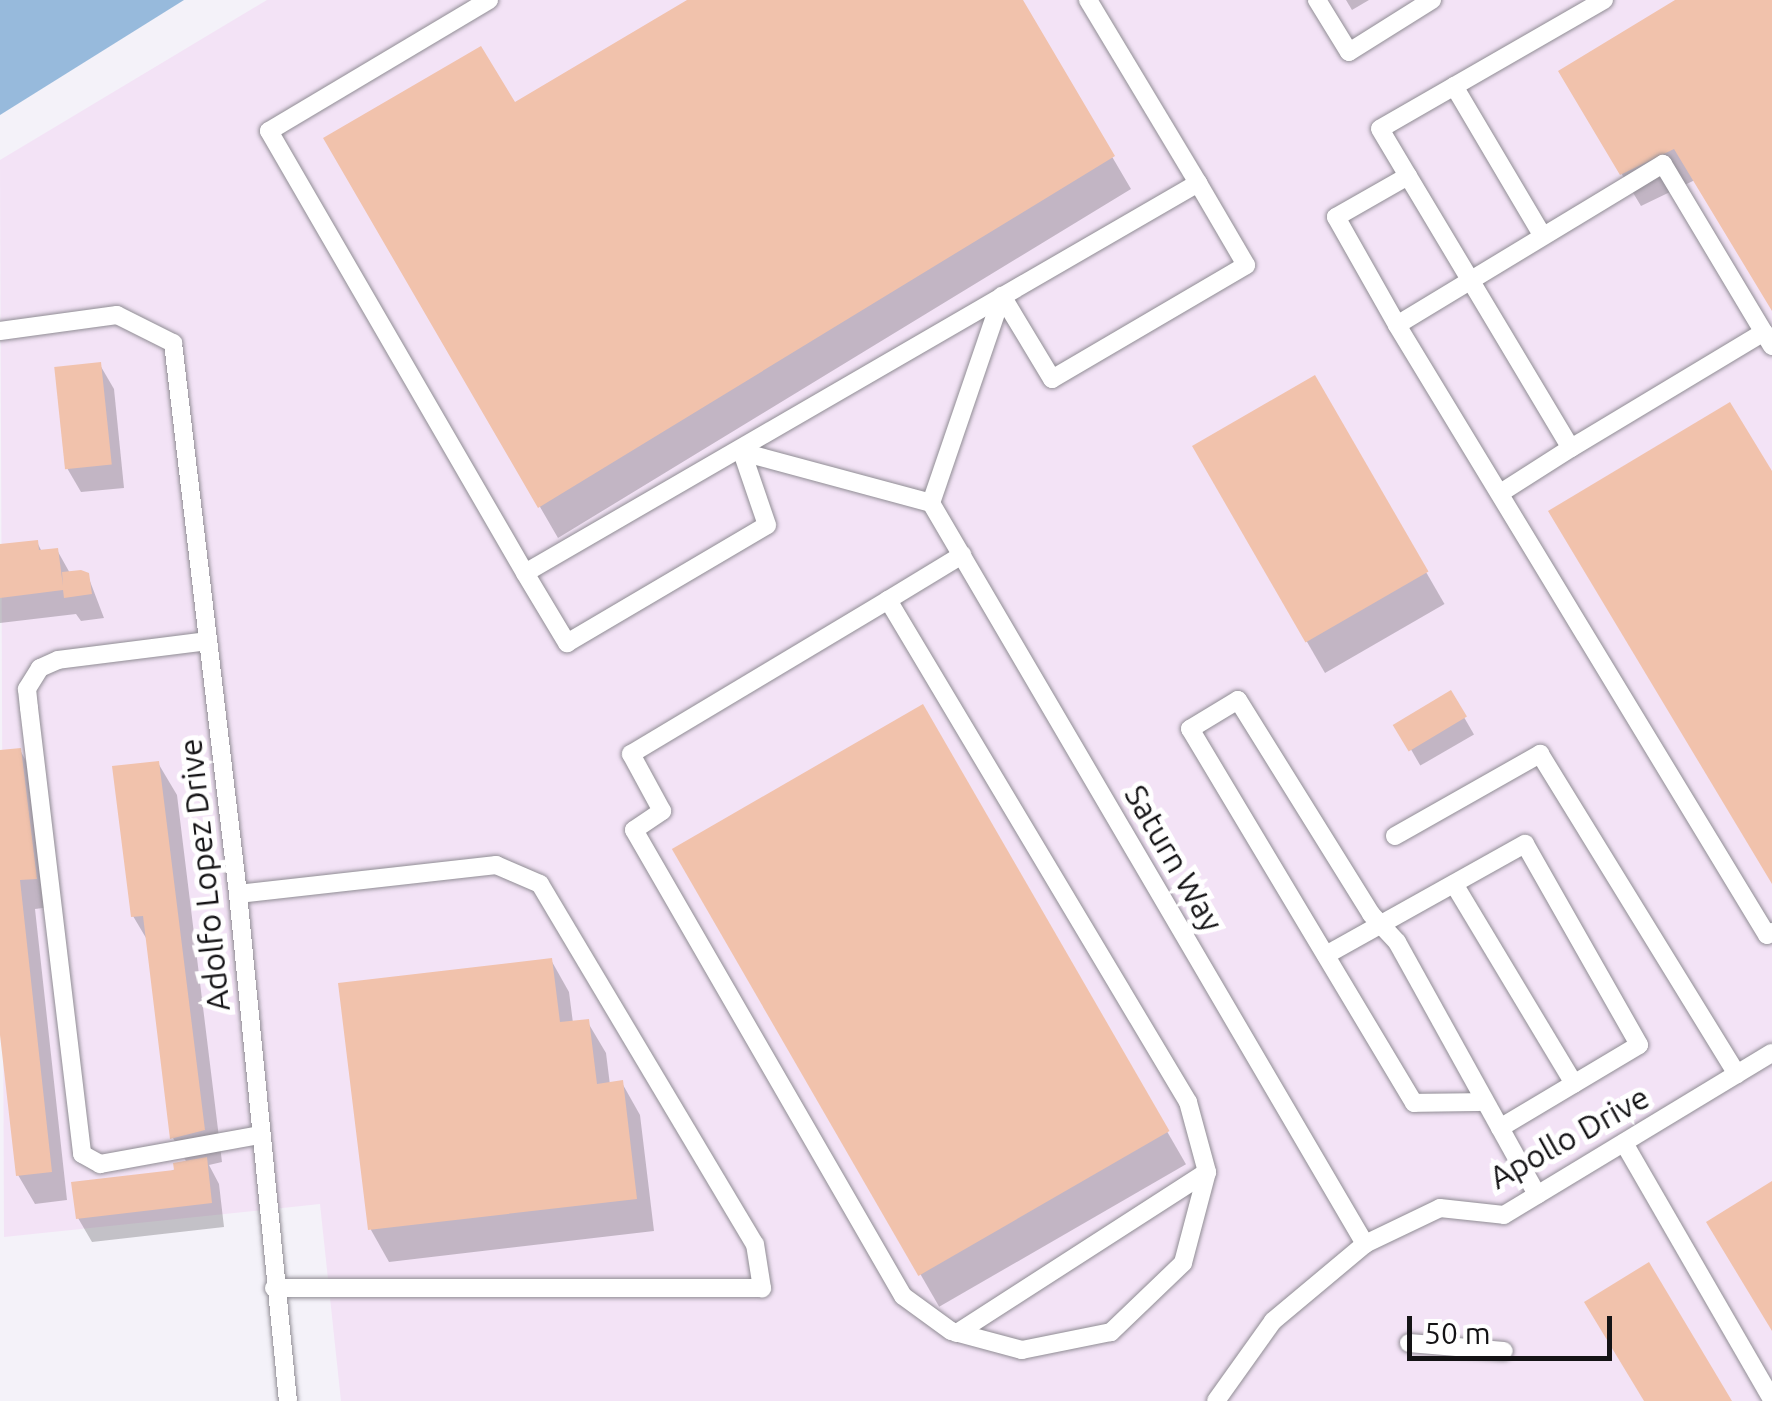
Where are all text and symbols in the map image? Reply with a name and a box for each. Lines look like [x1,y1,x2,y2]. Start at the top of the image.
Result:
street label: Adolfo Lopez Drive [171,737,237,1013]
street label: Saturn Way [1117,778,1231,938]
street label: Apollo Drive [1482,1077,1656,1197]
scale bar [1412,1296,1617,1358]
text: 50 m [1424,1316,1491,1350]

